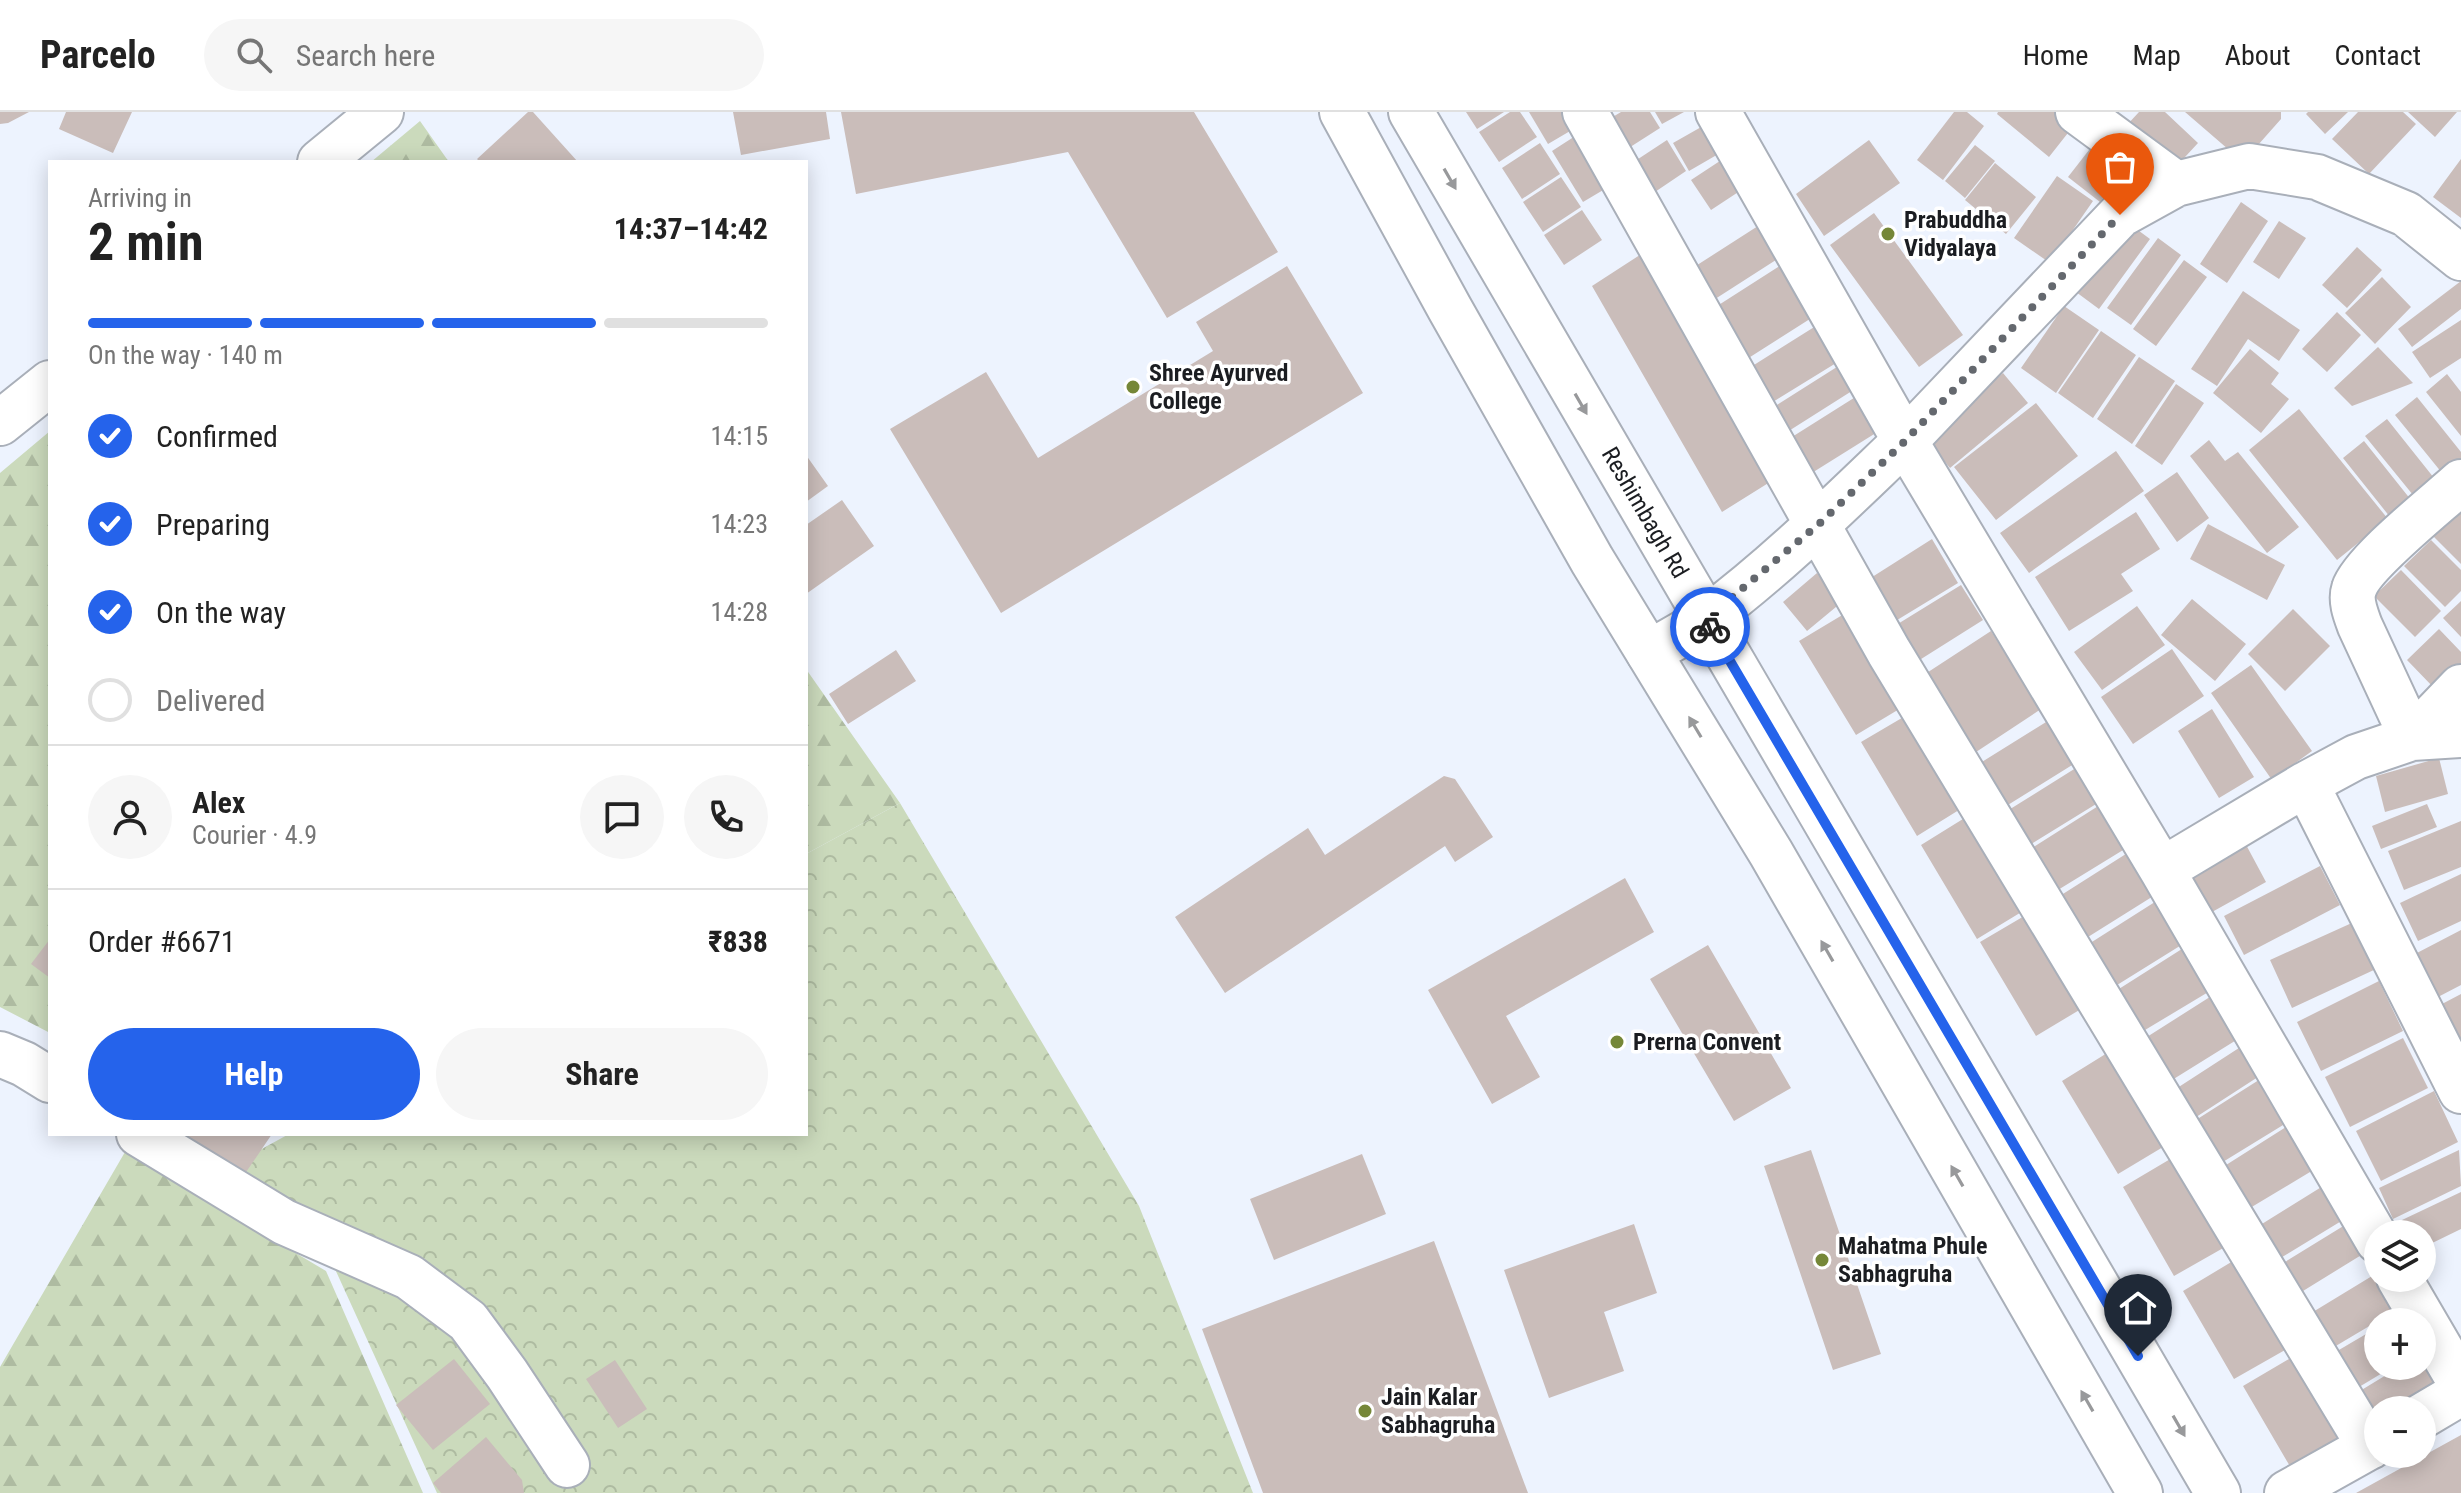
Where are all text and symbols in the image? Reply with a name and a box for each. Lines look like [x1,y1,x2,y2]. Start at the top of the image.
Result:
search box [204,19,764,91]
text: Parcelo [40,33,156,77]
icon: search [232,33,276,77]
text: Search here [296,38,435,73]
text: Home [2023,39,2088,72]
text: Map [2132,39,2181,72]
text: About [2225,39,2291,72]
text: Contact [2335,39,2421,72]
pin [2086,133,2154,215]
icon: bag [2098,145,2142,189]
one-way arrow [1443,168,1457,191]
text: Arriving in [88,183,192,213]
place label: Prabuddha Vidyalaya [1904,206,2007,262]
text: 14:37–14:42 [614,211,768,246]
text: 2 min [88,212,204,273]
marker: Prabuddha Vidyalaya [1879,225,1897,243]
text: On the way · 140 m [88,340,283,370]
place label: Shree Ayurved College [1149,359,1288,415]
marker: Shree Ayurved College [1124,378,1142,396]
one-way arrow [1574,393,1588,415]
icon: check [88,414,132,458]
text: Confirmed [156,419,278,454]
text: 14:15 [711,421,768,451]
street label: Reshimbagh Rd [1596,442,1694,583]
icon: check [88,502,132,546]
text: Preparing [156,507,270,542]
text: 14:23 [711,509,768,539]
courier [1670,587,1750,667]
icon: check [88,590,132,634]
text: On the way [156,595,286,630]
text: 14:28 [711,597,768,627]
icon: bike [1688,605,1732,649]
text: Delivered [156,683,265,718]
one-way arrow [1688,716,1702,738]
button: person [88,775,172,859]
button: chat [580,775,664,859]
button: phone [684,775,768,859]
text: Alex [192,785,245,820]
text: Courier · 4.9 [192,820,317,850]
text: Order #6671 [88,924,236,959]
text: ₹838 [708,924,768,959]
one-way arrow [1820,940,1834,962]
button: Help [88,1028,420,1120]
button: Share [436,1028,768,1120]
place label: Prerna Convent [1633,1028,1781,1056]
marker: Prerna Convent [1608,1033,1626,1051]
one-way arrow [1950,1165,1964,1187]
map controls [2364,1220,2436,1468]
button: layers [2364,1220,2436,1292]
place label: Mahatma Phule Sabhagruha [1838,1232,1987,1288]
marker: Mahatma Phule Sabhagruha [1813,1251,1831,1269]
pin [2104,1274,2172,1356]
icon: home [2116,1286,2160,1330]
button: + [2364,1308,2436,1380]
place label: Jain Kalar Sabhagruha [1381,1383,1495,1439]
one-way arrow [2080,1390,2094,1412]
button: − [2364,1396,2436,1468]
marker: Jain Kalar Sabhagruha [1356,1402,1374,1420]
one-way arrow [2172,1415,2186,1437]

